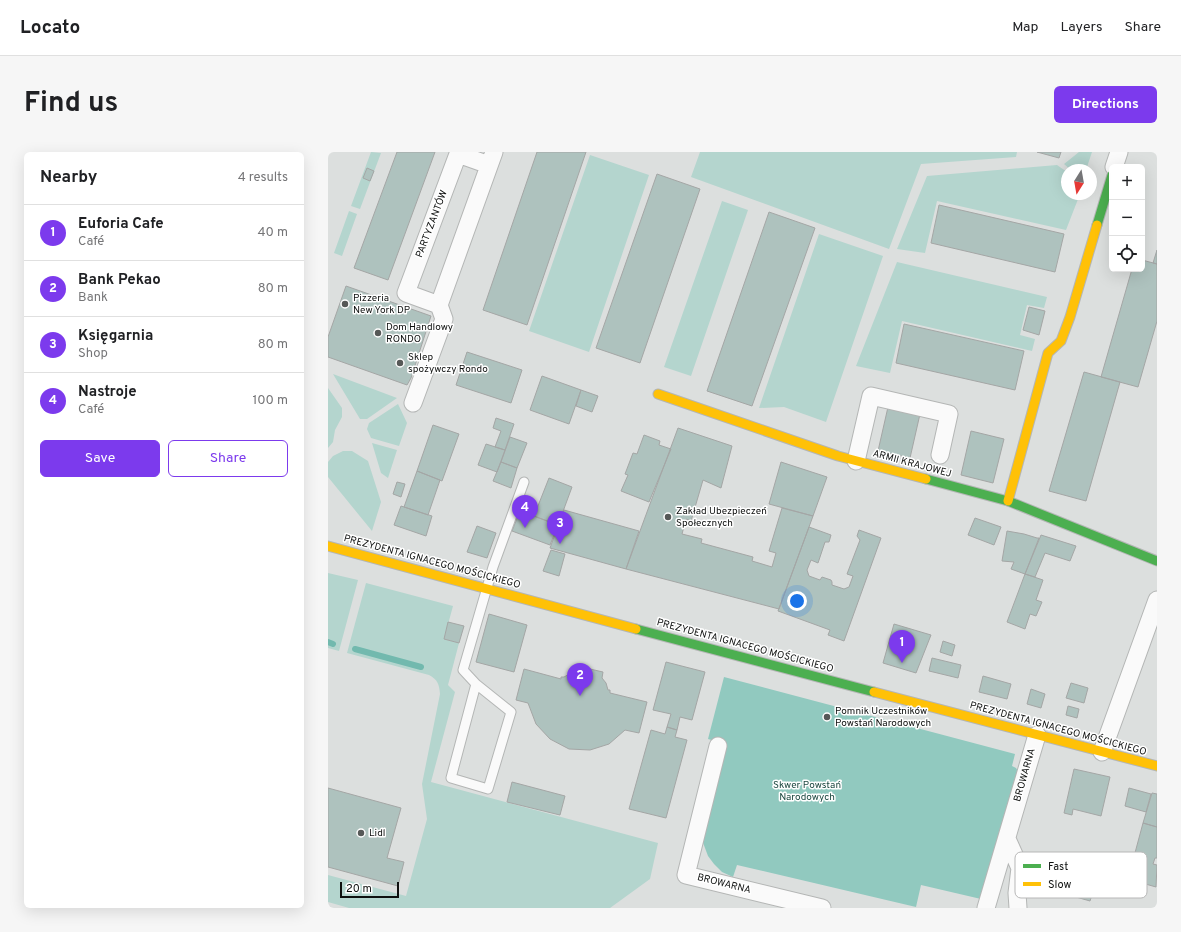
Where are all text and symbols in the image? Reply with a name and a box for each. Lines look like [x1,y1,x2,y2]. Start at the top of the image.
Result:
text: Locato [20,16,80,40]
text: Map [1012,19,1038,36]
text: Layers [1060,19,1102,36]
text: Share [1124,19,1161,36]
text: Find us [24,86,118,122]
button: Directions [1054,86,1157,123]
north arrow [1061,164,1097,200]
map controls [1109,164,1145,272]
button: + [1109,164,1145,200]
text: Nearby [40,167,97,189]
text: 4 results [238,170,288,186]
street label: PARTYZANTÓW [413,188,451,260]
button: − [1109,200,1145,236]
text: Euforia Cafe [78,215,164,234]
text: 1 [50,225,56,241]
text: 40 m [258,225,288,241]
text: Café [78,234,104,250]
button: locate [1109,236,1145,272]
text: Bank Pekao [78,271,161,290]
text: 2 [49,281,57,297]
text: 80 m [258,281,288,297]
text: Bank [78,290,108,306]
place label: Pizzeria New York DP [353,292,410,317]
marker: Pizzeria New York DP [340,299,350,309]
place label: Dom Handlowy RONDO [386,321,453,346]
text: Księgarnia [78,327,153,346]
marker: Dom Handlowy RONDO [373,328,383,338]
text: 3 [49,337,57,353]
text: 80 m [258,337,288,353]
text: Shop [78,346,108,362]
place label: Sklep spożywczy Rondo [408,351,488,376]
marker: Sklep spożywczy Rondo [395,358,405,368]
text: Nastroje [78,383,137,402]
text: 4 [49,393,57,409]
text: 100 m [252,393,288,409]
text: Café [78,402,104,418]
button: Save [40,440,160,477]
button: Share [168,440,288,477]
street label: ARMII KRAJOWEJ [871,447,953,481]
pin: 4 [512,495,538,528]
place label: Zakład Ubezpieczeń Społecznych [676,505,767,530]
pin: 3 [547,511,573,544]
marker: Zakład Ubezpieczeń Społecznych [663,512,673,522]
street label: PREZYDENTA IGNACEGO MOŚCICKIEGO [342,532,522,592]
your location [787,591,807,611]
street label: PREZYDENTA IGNACEGO MOŚCICKIEGO [655,616,835,676]
pin: 1 [889,630,915,663]
pin: 2 [567,663,593,696]
street label: PREZYDENTA IGNACEGO MOŚCICKIEGO [968,699,1148,759]
place label: Pomnik Uczestników Powstań Narodowych [835,705,931,730]
marker: Pomnik Uczestników Powstań Narodowych [822,712,832,722]
street label: BROWARNA [1011,747,1039,803]
park label: Skwer Powstań Narodowych [773,779,841,804]
place label: Lidl [369,827,385,840]
marker: Lidl [356,828,366,838]
legend [1015,852,1147,898]
text: Fast [1048,860,1068,874]
street label: BROWARNA [696,871,752,897]
text: Slow [1048,878,1071,892]
scale bar [340,880,399,899]
text: 20 m [346,882,372,896]

